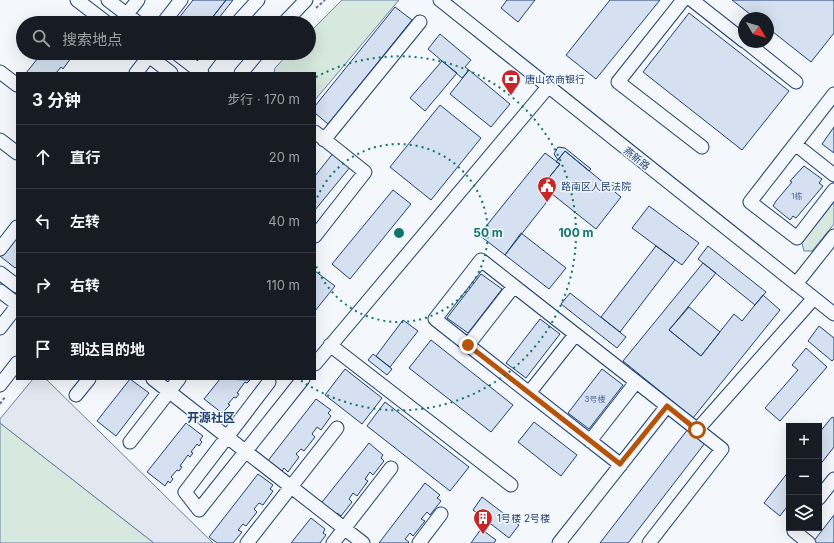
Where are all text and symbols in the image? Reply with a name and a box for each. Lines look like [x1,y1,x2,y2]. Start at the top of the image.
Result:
north arrow [738,12,774,48]
search box [16,16,316,60]
icon: search [30,27,52,49]
text: 搜索地点 [62,30,122,49]
bank icon: 唐山农商银行 [500,68,522,96]
place label: 唐山农商银行 [525,73,585,85]
text: 3 分钟 [32,90,81,110]
text: 步行 · 170 m [227,91,300,107]
street label: 燕新路 [621,144,653,172]
icon: ahead [32,146,54,168]
text: 直行 [70,148,100,167]
text: 20 m [269,149,300,165]
public building icon: 路南区人民法院 [536,175,558,203]
place label: 路南区人民法院 [561,180,631,192]
house number: 1栋 [791,191,803,201]
icon: left [32,210,54,232]
text: 左转 [70,212,100,231]
text: 40 m [268,213,300,229]
text: 50 m [473,225,503,240]
text: 100 m [558,225,594,240]
centre of rings [392,226,406,240]
icon: right [32,274,54,296]
text: 右转 [70,276,100,295]
text: 110 m [266,277,300,293]
route end [459,336,477,354]
icon: arrive [32,338,54,360]
text: 到达目的地 [70,340,145,359]
house number: 3号楼 [585,394,605,404]
district label: 开源社区 [187,410,235,425]
route start [688,421,706,439]
map controls [786,423,822,531]
button: + [786,423,822,459]
button: − [786,459,822,495]
button: layers [786,495,822,531]
building icon: 1号楼 2号楼 [472,507,494,535]
place label: 1号楼 2号楼 [497,512,550,524]

